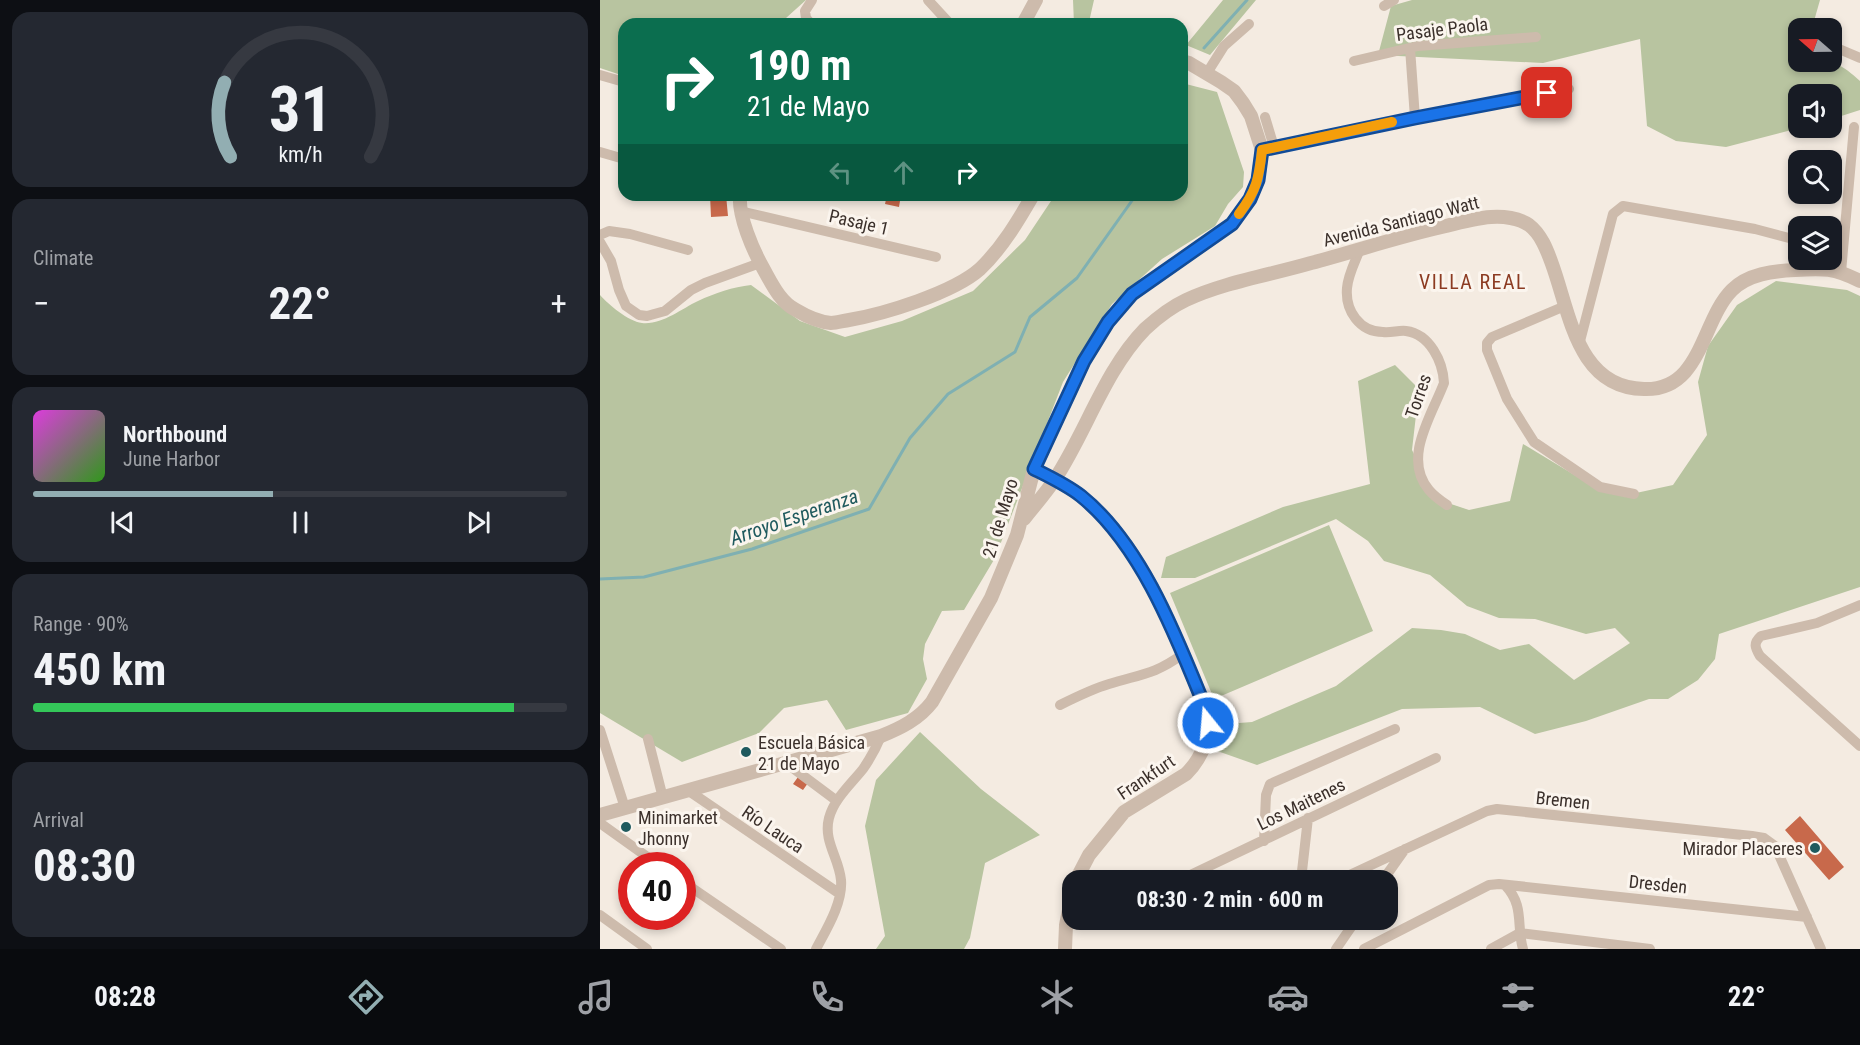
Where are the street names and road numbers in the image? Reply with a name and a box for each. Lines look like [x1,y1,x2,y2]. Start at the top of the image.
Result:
street label: Pasaje Paola [1395,13,1489,45]
street label: Avenida Santiago Watt [1321,191,1481,251]
street label: Pasaje 1 [827,205,891,239]
street label: Torres [1401,371,1435,421]
street label: 21 de Mayo [978,476,1022,560]
street label: Frankfurt [1113,750,1179,804]
street label: Los Maitenes [1254,774,1348,834]
street label: Bremen [1535,787,1591,813]
street label: Río Lauca [738,801,808,857]
street label: Dresden [1628,871,1688,897]

